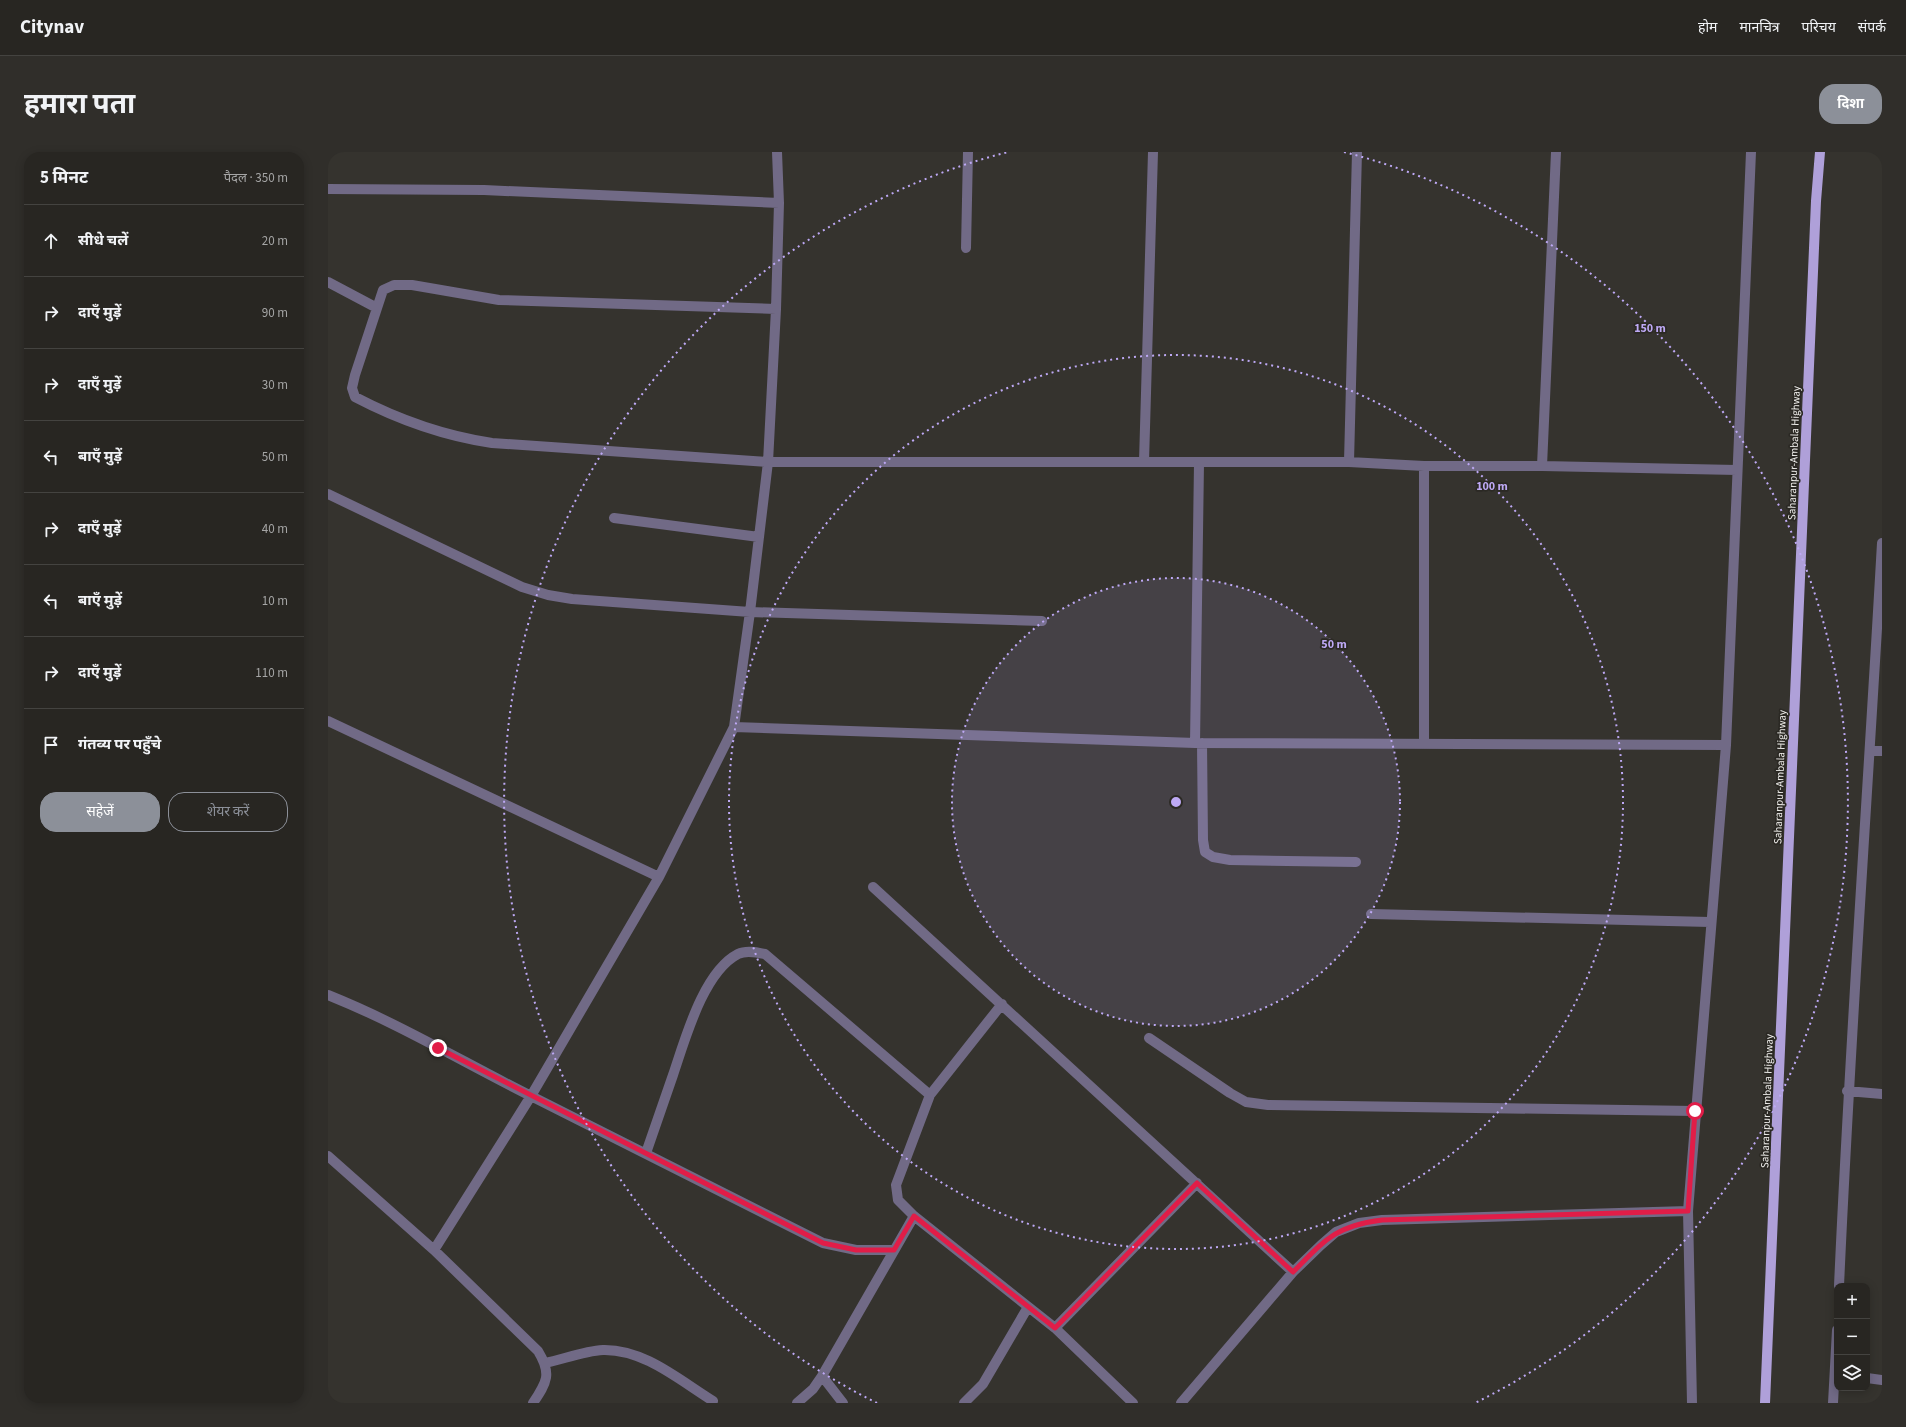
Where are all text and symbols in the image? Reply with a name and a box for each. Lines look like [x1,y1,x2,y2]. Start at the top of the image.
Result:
text: Citynav [20,14,84,41]
text: होम [1698,18,1717,38]
text: मानचित्र [1739,18,1780,38]
text: परिचय [1802,18,1836,38]
text: संपर्क [1858,18,1886,38]
text: हमारा पता [24,84,135,124]
button: दिशा [1819,84,1882,124]
text: 5 मिनट [40,166,88,190]
text: पैदल · 350 m [224,169,288,187]
icon: ahead [40,230,62,252]
text: सीधे चलें [78,230,128,251]
text: 20 m [262,232,288,250]
icon: right [40,302,62,324]
text: दाएँ मुड़ें [78,302,121,323]
text: 90 m [262,304,288,322]
text: 150 m [1634,320,1666,337]
icon: right [40,374,62,396]
text: दाएँ मुड़ें [78,374,121,395]
text: 30 m [262,376,288,394]
street label: Saharanpur-Ambala Highway [1784,386,1804,520]
icon: left [40,446,62,468]
text: बाएँ मुड़ें [78,446,122,467]
text: 50 m [262,448,288,466]
text: 100 m [1476,478,1508,495]
icon: right [40,518,62,540]
text: दाएँ मुड़ें [78,518,121,539]
text: 40 m [262,520,288,538]
icon: left [40,590,62,612]
text: बाएँ मुड़ें [78,590,122,611]
text: 10 m [262,592,288,610]
text: 50 m [1321,636,1347,653]
icon: right [40,662,62,684]
text: दाएँ मुड़ें [78,662,121,683]
text: 110 m [255,664,288,682]
street label: Saharanpur-Ambala Highway [1770,710,1790,844]
icon: arrive [40,734,62,756]
text: गंतव्य पर पहुँचे [78,734,161,755]
button: सहेजें [40,792,160,832]
button: शेयर करें [168,792,288,832]
centre of rings [1169,795,1183,809]
street label: Saharanpur-Ambala Highway [1757,1034,1777,1168]
route end [429,1039,447,1057]
route start [1686,1102,1704,1120]
map controls [1834,1283,1870,1391]
button: + [1834,1283,1870,1319]
button: − [1834,1319,1870,1355]
button: layers [1834,1355,1870,1391]

